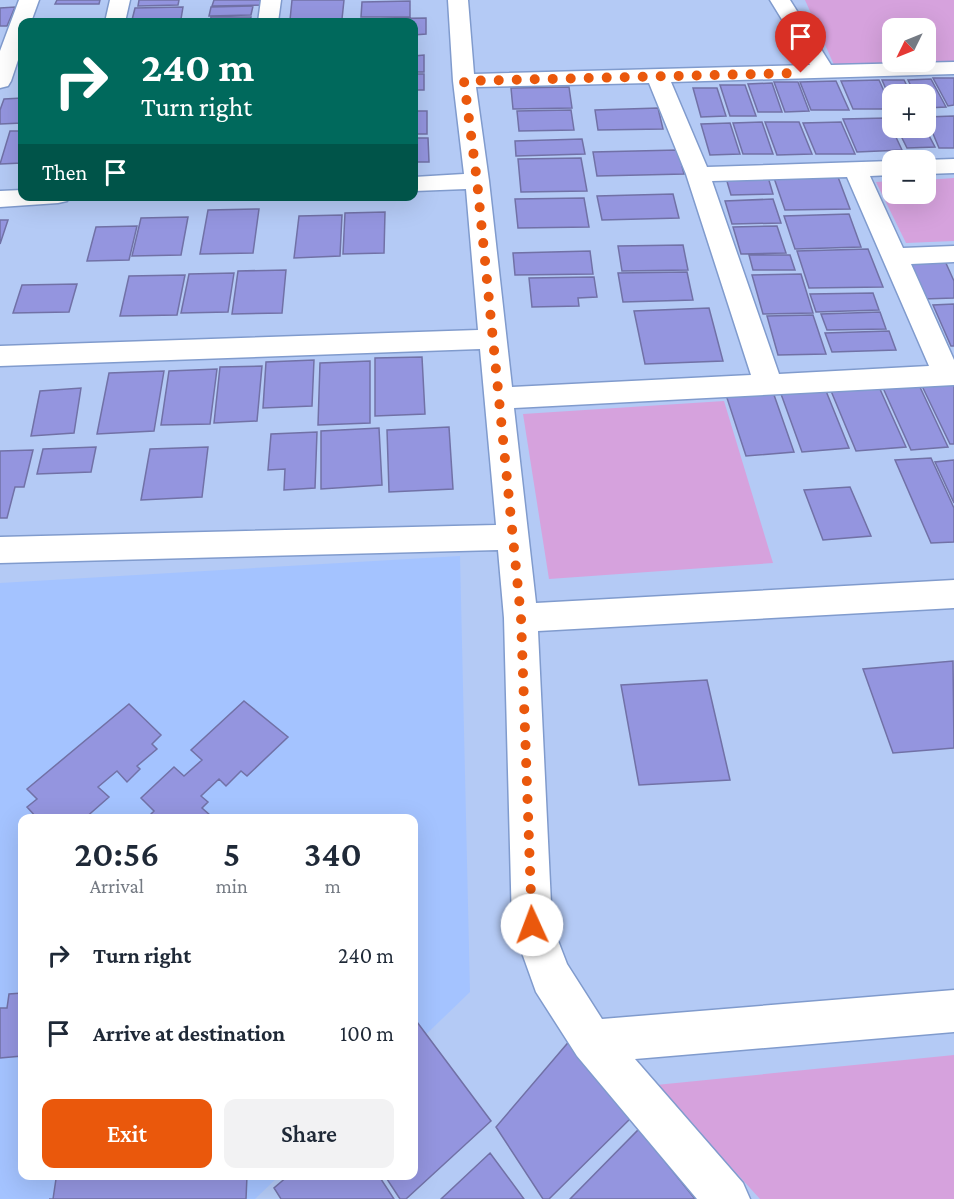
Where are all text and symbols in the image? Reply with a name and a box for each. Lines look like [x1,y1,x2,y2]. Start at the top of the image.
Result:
pin [775,11,826,73]
north arrow [882,18,936,72]
map controls [882,18,936,204]
icon: arrive [784,20,817,53]
icon: right [42,42,120,120]
text: 240 m [141,43,254,90]
button: + [882,84,936,138]
text: Turn right [141,92,252,122]
button: − [882,150,936,204]
icon: arrive [99,156,132,189]
text: Then [42,160,87,185]
text: 20:56 [74,834,159,874]
text: 5 [223,834,240,874]
text: 340 [304,834,362,874]
text: Arrival [90,875,144,897]
text: min [216,875,248,897]
text: m [325,875,341,897]
position arrow [500,893,564,957]
icon: right [42,939,75,972]
text: Turn right [93,943,191,968]
text: 240 m [338,943,394,968]
icon: arrive [42,1017,75,1050]
text: Arrive at destination [93,1021,285,1046]
text: 100 m [340,1021,394,1046]
button: Exit [42,1099,212,1168]
button: Share [224,1099,394,1168]

